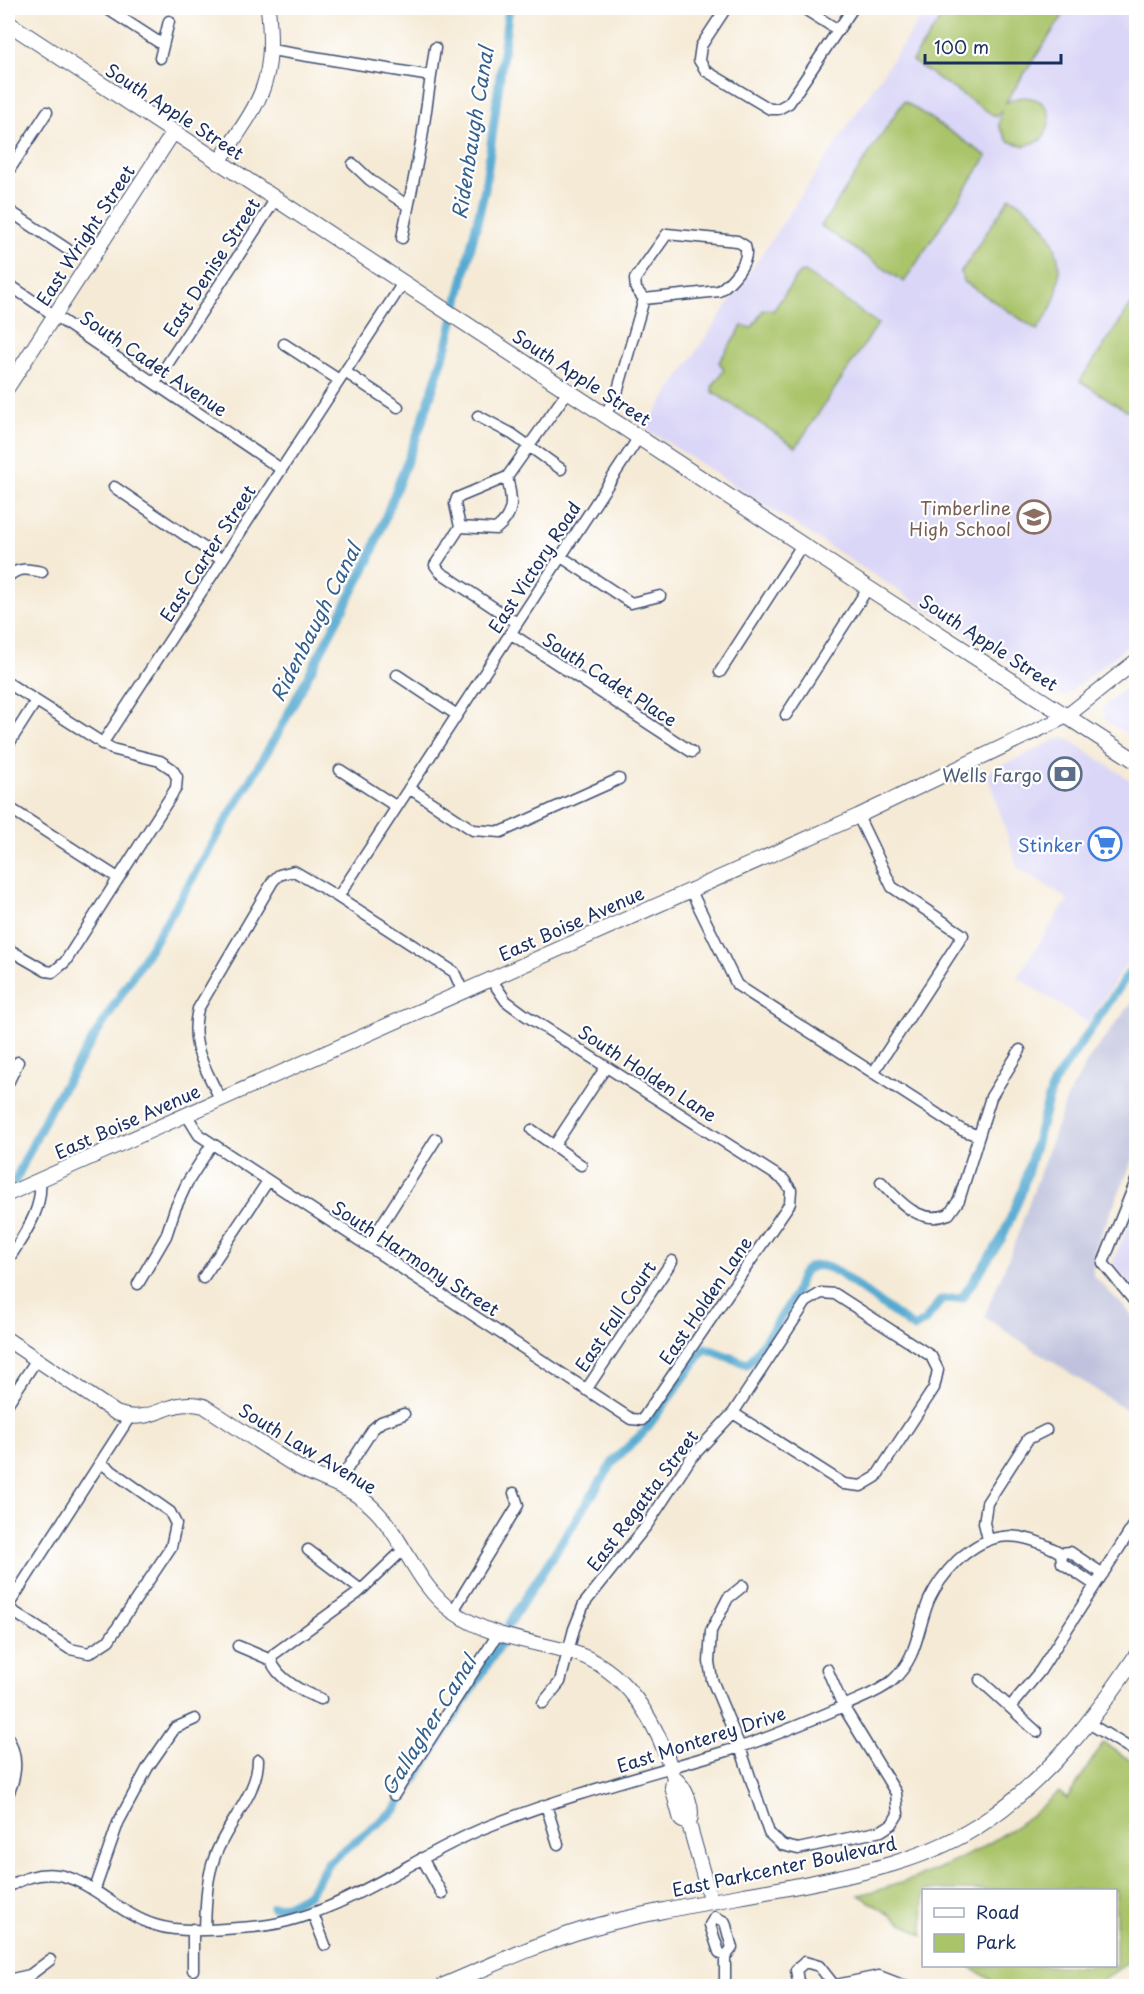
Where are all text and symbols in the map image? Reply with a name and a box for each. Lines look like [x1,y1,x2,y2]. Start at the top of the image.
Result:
scale bar [925,27,1062,65]
text: 100 m [934,33,989,60]
water label: Ridenbaugh Canal [444,41,501,221]
street label: South Apple Street [100,56,250,166]
street label: East Wright Street [29,159,141,311]
street label: East Denise Street [156,192,266,342]
street label: South Cadet Avenue [75,304,233,423]
street label: South Apple Street [507,322,657,432]
street label: East Carter Street [153,479,262,627]
place label: Timberline High School [909,494,1011,542]
street label: East Victory Road [481,496,587,638]
school or university icon: Timberline High School [1016,499,1052,535]
water label: Ridenbaugh Canal [262,535,369,707]
street label: South Apple Street [914,587,1064,697]
street label: South Cadet Place [537,625,683,733]
bank icon: Wells Fargo [1047,756,1083,792]
place label: Wells Fargo [942,761,1042,788]
supermarket icon: Stinker [1087,826,1123,862]
place label: Stinker [1018,831,1083,858]
street label: East Boise Avenue [494,879,648,967]
street label: South Holden Lane [573,1018,723,1128]
street label: East Boise Avenue [50,1077,204,1165]
street label: South Harmony Street [327,1194,505,1322]
street label: East Holden Lane [652,1230,758,1370]
street label: East Fall Court [568,1255,662,1377]
street label: South Law Avenue [234,1396,382,1500]
street label: East Regatta Street [580,1424,704,1576]
water label: Gallagher Canal [373,1646,485,1801]
street label: East Monterey Drive [613,1699,789,1779]
street label: East Parkcenter Boulevard [669,1829,899,1903]
legend [922,1889,1117,1967]
text: Road [976,1898,1020,1925]
text: Park [976,1928,1016,1955]

